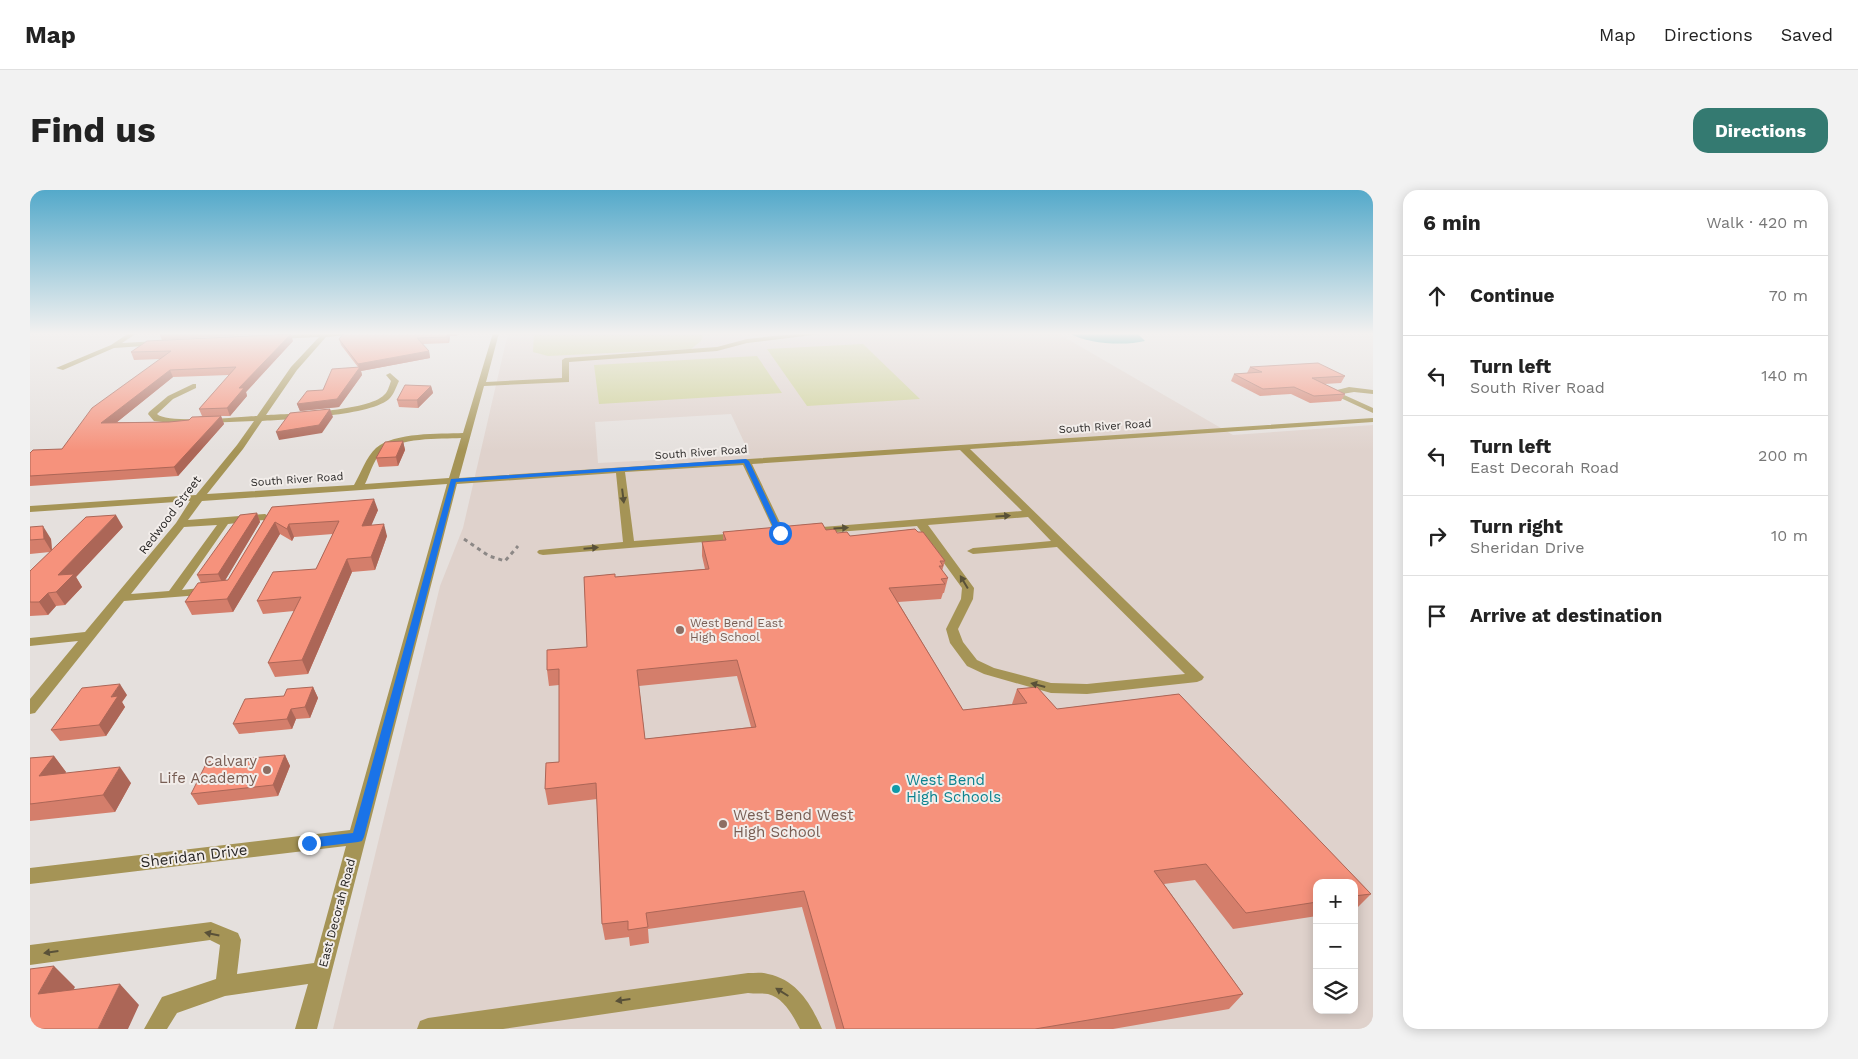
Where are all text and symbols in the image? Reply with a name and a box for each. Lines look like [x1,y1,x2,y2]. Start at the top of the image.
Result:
text: Map [25,21,76,49]
text: Map [1599,24,1636,45]
text: Directions [1664,24,1753,45]
text: Saved [1781,24,1833,45]
button: Directions [1693,108,1828,153]
text: Find us [30,109,156,151]
text: 6 min [1423,210,1481,235]
text: Walk · 420 m [1706,213,1808,232]
icon: ahead [1423,282,1451,310]
text: Continue [1470,284,1554,307]
text: 70 m [1769,286,1808,305]
text: Turn left [1470,355,1551,378]
icon: left [1423,362,1451,390]
text: 140 m [1761,366,1808,385]
text: South River Road [1470,378,1605,397]
street label: South River Road [1058,417,1152,436]
text: Turn left [1470,435,1551,458]
icon: left [1423,442,1451,470]
street label: South River Road [654,443,748,462]
text: 200 m [1758,446,1808,465]
text: East Decorah Road [1470,458,1619,477]
street label: South River Road [250,470,344,489]
street label: Redwood Street [136,473,204,557]
one-way arrow [619,489,627,505]
one-way arrow [995,512,1011,520]
text: Turn right [1470,515,1563,538]
route start [769,522,792,545]
icon: right [1423,522,1451,550]
one-way arrow [833,524,849,532]
text: 10 m [1771,526,1808,545]
text: Sheridan Drive [1470,538,1584,557]
one-way arrow [584,544,600,552]
one-way arrow [959,575,968,588]
icon: arrive [1423,602,1451,630]
text: Arrive at destination [1470,604,1662,627]
place label: West Bend East High School [690,616,783,644]
marker: West Bend East High School [674,624,686,636]
one-way arrow [1031,681,1046,689]
place label: Calvary Life Academy [159,752,257,787]
marker: Calvary Life Academy [261,764,273,776]
place label: West Bend High Schools [906,771,1001,806]
marker: West Bend High Schools [890,783,902,795]
place label: West Bend West High School [733,806,854,841]
marker: West Bend West High School [717,818,729,830]
route end [298,832,321,855]
street label: Sheridan Drive [140,841,248,871]
street label: East Decorah Road [316,857,358,969]
map controls [1313,879,1358,1014]
button: + [1313,879,1358,924]
button: − [1313,924,1358,969]
one-way arrow [204,929,220,937]
one-way arrow [43,949,59,957]
button: layers [1313,969,1358,1014]
one-way arrow [776,987,789,996]
one-way arrow [615,997,631,1005]

